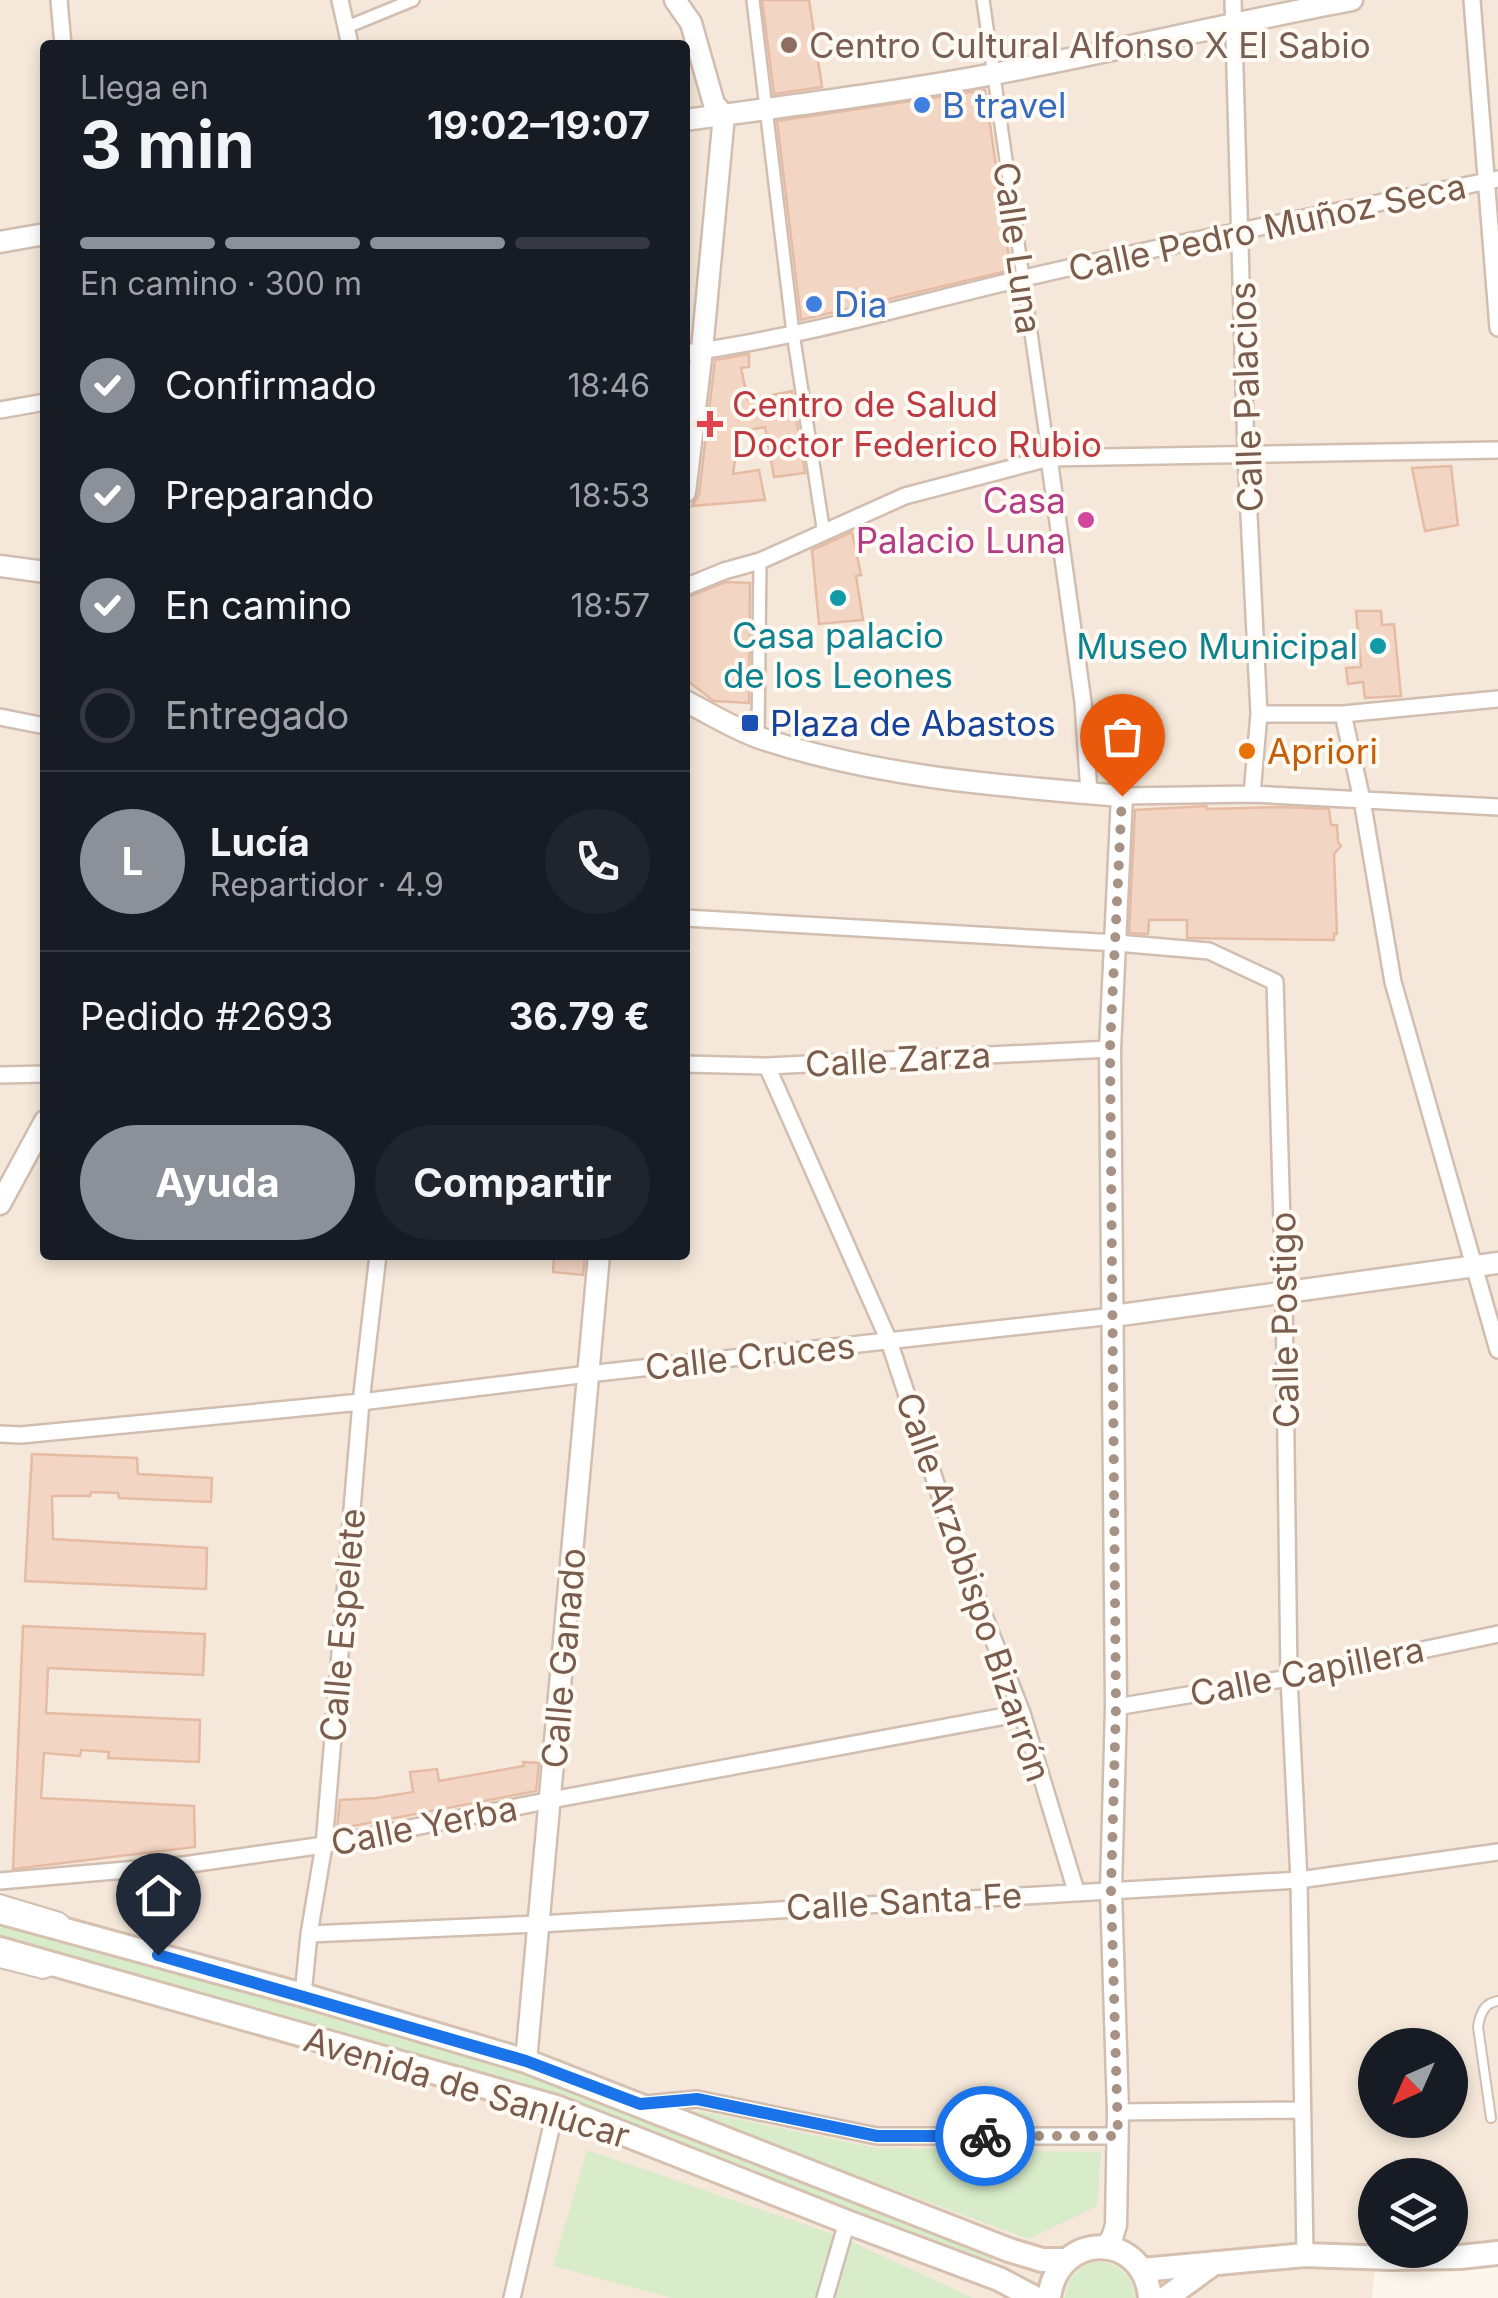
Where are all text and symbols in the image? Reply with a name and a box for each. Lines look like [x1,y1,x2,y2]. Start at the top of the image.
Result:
place label: Centro Cultural Alfonso X El Sabio [809,24,1371,66]
marker: Centro Cultural Alfonso X El Sabio [778,34,800,56]
text: Llega en [80,68,209,107]
place label: B travel [942,84,1066,126]
marker: B travel [911,94,933,116]
text: 19:02–19:07 [427,102,650,148]
text: 3 min [80,105,255,184]
street label: Calle Luna [985,159,1051,337]
street label: Calle Pedro Muñoz Seca [1064,164,1470,290]
text: En camino · 300 m [80,264,362,303]
street label: Calle Palacios [1221,281,1271,513]
place label: Dia [834,283,887,325]
marker: Dia [803,293,825,315]
icon: check [80,358,135,413]
text: Confirmado [165,362,377,408]
text: 18:46 [567,366,650,405]
place label: Centro de Salud Doctor Federico Rubio [732,383,1102,465]
marker: Centro de Salud Doctor Federico Rubio [697,411,723,437]
icon: check [80,468,135,523]
text: Preparando [165,472,374,518]
text: 18:53 [569,476,650,515]
place label: Casa Palacio Luna [856,479,1066,561]
marker: Casa Palacio Luna [1075,509,1097,531]
icon: check [80,578,135,633]
text: En camino [165,582,352,628]
text: 18:57 [570,586,650,625]
marker: Casa palacio de los Leones [827,587,849,609]
place label: Casa palacio de los Leones [723,614,953,696]
place label: Museo Municipal [1076,625,1358,667]
marker: Museo Municipal [1367,635,1389,657]
text: Entregado [165,692,349,738]
pin [1080,694,1165,797]
place label: Plaza de Abastos [770,702,1056,744]
icon: bag [1095,709,1150,764]
marker: Plaza de Abastos [739,712,761,734]
place label: Apriori [1267,730,1378,772]
marker: Apriori [1236,740,1258,762]
button: phone [545,809,650,914]
text: Lucía [210,819,310,865]
text: L [122,838,143,884]
text: Repartidor · 4.9 [210,865,444,904]
text: Pedido #2693 [80,993,333,1039]
text: 36.79 € [509,993,650,1039]
street label: Calle Zarza [804,1033,992,1085]
button: Ayuda [80,1125,355,1240]
button: Compartir [375,1125,650,1240]
street label: Calle Postigo [1261,1211,1307,1429]
street label: Calle Cruces [643,1324,857,1388]
street label: Calle Arzobispo Bizarrón [888,1387,1060,1787]
street label: Calle Espelete [311,1507,373,1743]
street label: Calle Ganado [532,1546,594,1770]
street label: Calle Capillera [1186,1628,1428,1714]
street label: Calle Yerba [327,1786,521,1864]
pin [116,1853,201,1956]
icon: home [131,1868,186,1923]
street label: Calle Santa Fe [785,1874,1023,1928]
street label: Avenida de Sanlúcar [299,2017,635,2157]
north arrow [1358,2028,1468,2138]
map controls [1358,2028,1468,2268]
courier [935,2086,1035,2186]
icon: bike [958,2109,1013,2164]
button: layers [1358,2158,1468,2268]

